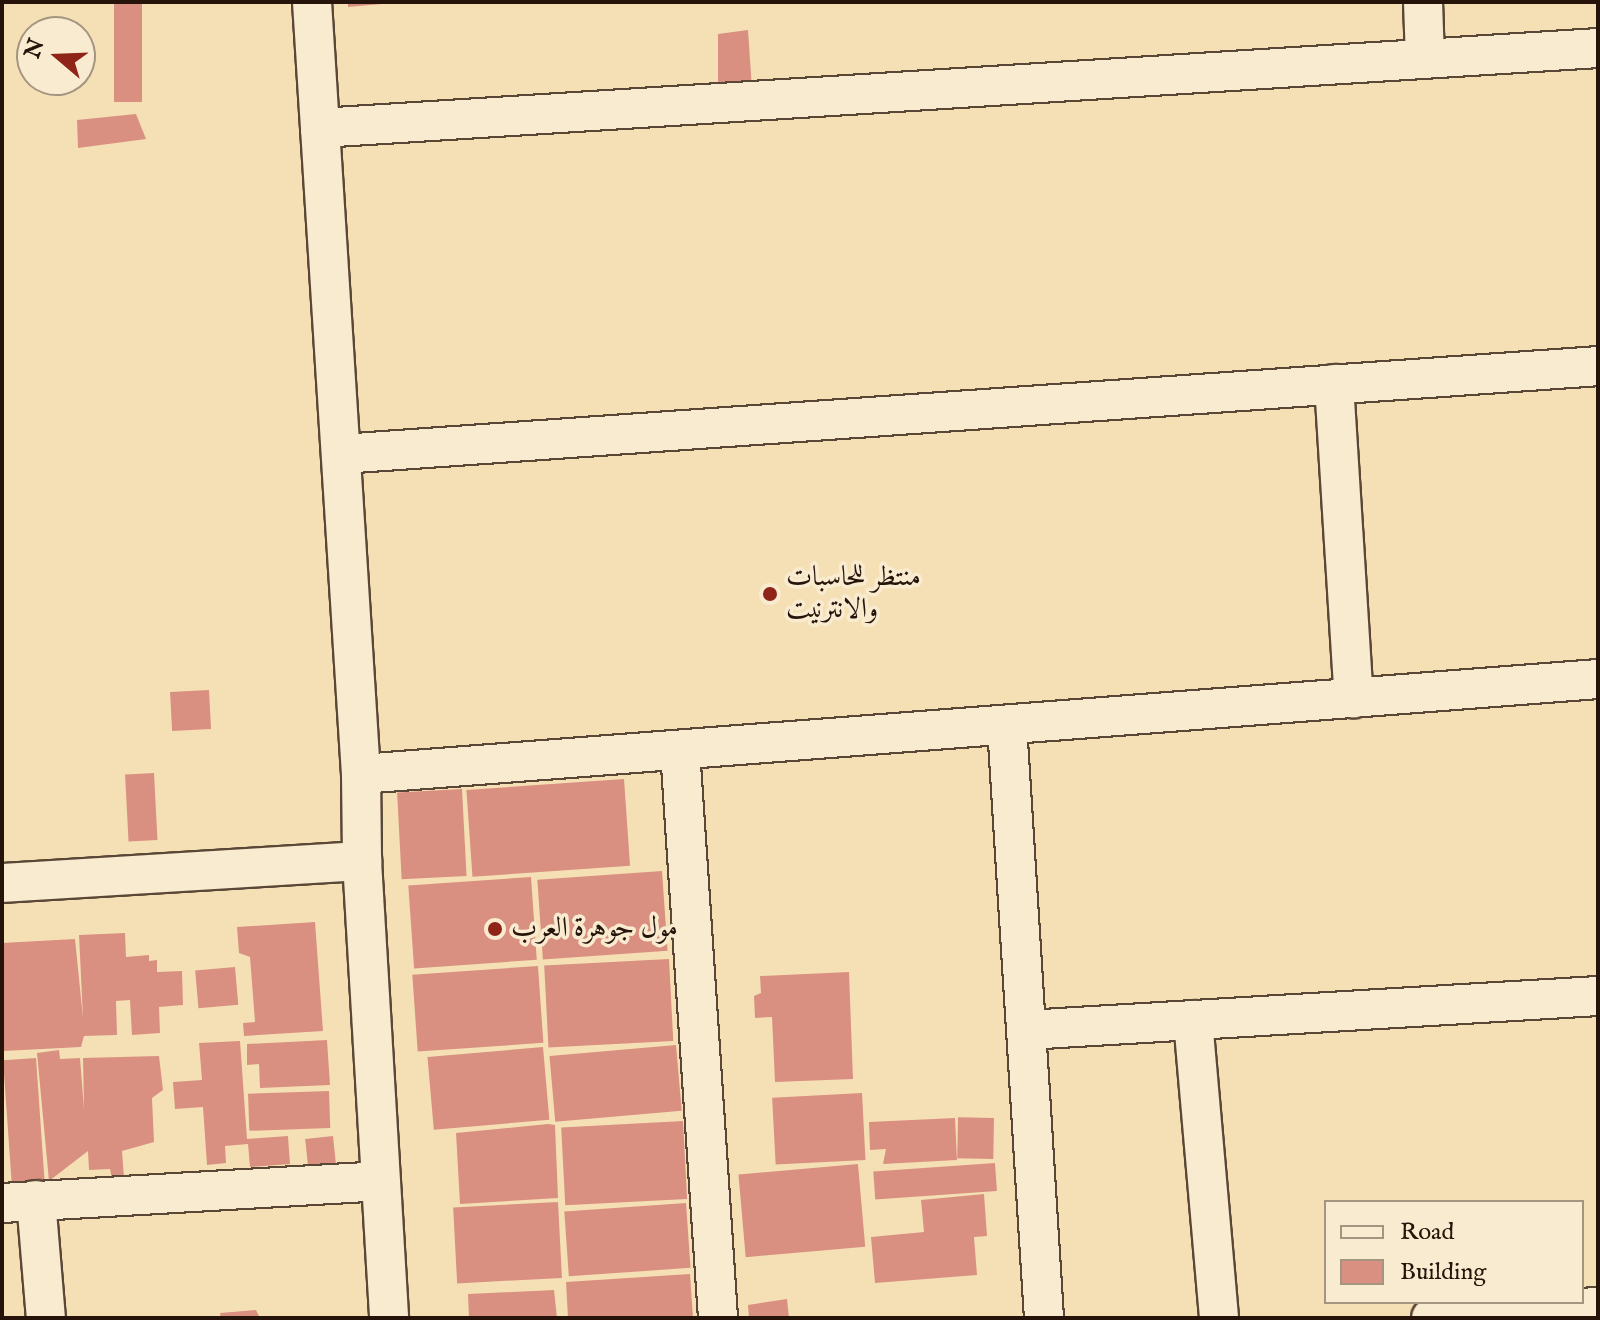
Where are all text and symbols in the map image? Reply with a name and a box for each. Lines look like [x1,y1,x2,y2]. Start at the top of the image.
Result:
north arrow [16,16,96,96]
text: N [19,35,52,62]
place label: منتظر للحاسبات والانترنيت [786,561,921,627]
marker: منتظر للحاسبات والانترنيت [761,585,779,603]
place label: مول جوهرة العرب [511,912,678,946]
marker: مول جوهرة العرب [486,920,504,938]
legend [1324,1200,1584,1304]
text: Road [1400,1217,1454,1248]
text: Building [1400,1257,1486,1288]

